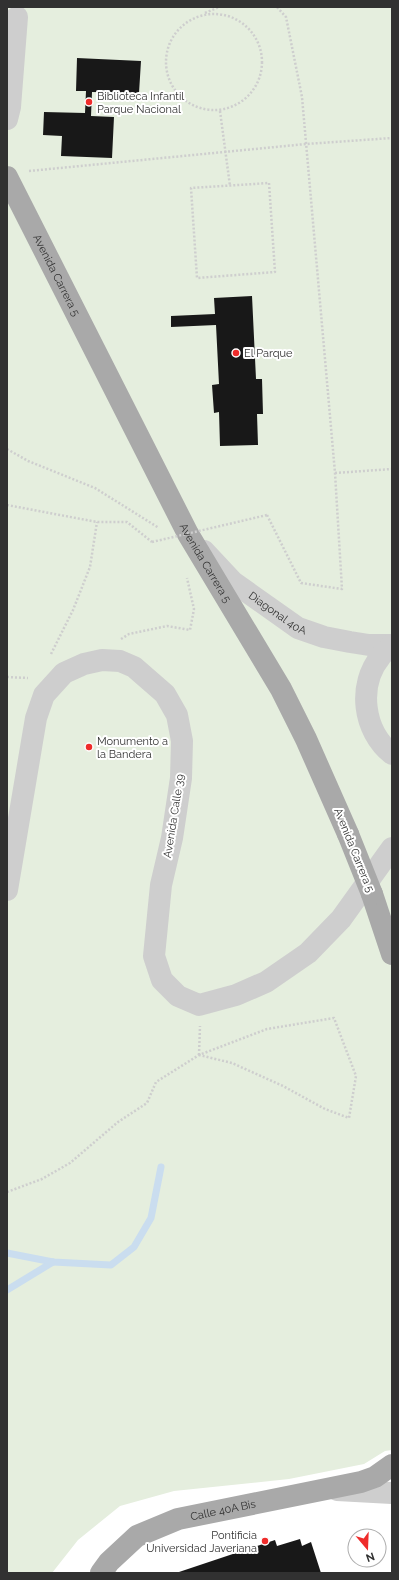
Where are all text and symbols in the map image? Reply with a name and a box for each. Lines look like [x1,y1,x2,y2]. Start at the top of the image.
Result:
place label: Biblioteca Infantil Parque Nacional [97,90,184,116]
marker: Biblioteca Infantil Parque Nacional [84,97,94,107]
street label: Avenida Carrera 5 [31,232,83,318]
place label: El Parque [244,347,293,360]
marker: El Parque [231,348,241,358]
street label: Avenida Carrera 5 [177,521,234,605]
street label: Diagonal 40A [246,589,309,637]
place label: Monumento a la Bandera [97,735,168,761]
marker: Monumento a la Bandera [84,742,94,752]
street label: Avenida Calle 39 [161,773,187,859]
street label: Avenida Carrera 5 [331,806,377,894]
street label: Calle 40A Bis [189,1497,257,1523]
north arrow [347,1528,387,1568]
place label: Pontificia Universidad Javeriana [146,1529,257,1555]
marker: Pontificia Universidad Javeriana [260,1536,270,1546]
text: N [364,1549,376,1564]

